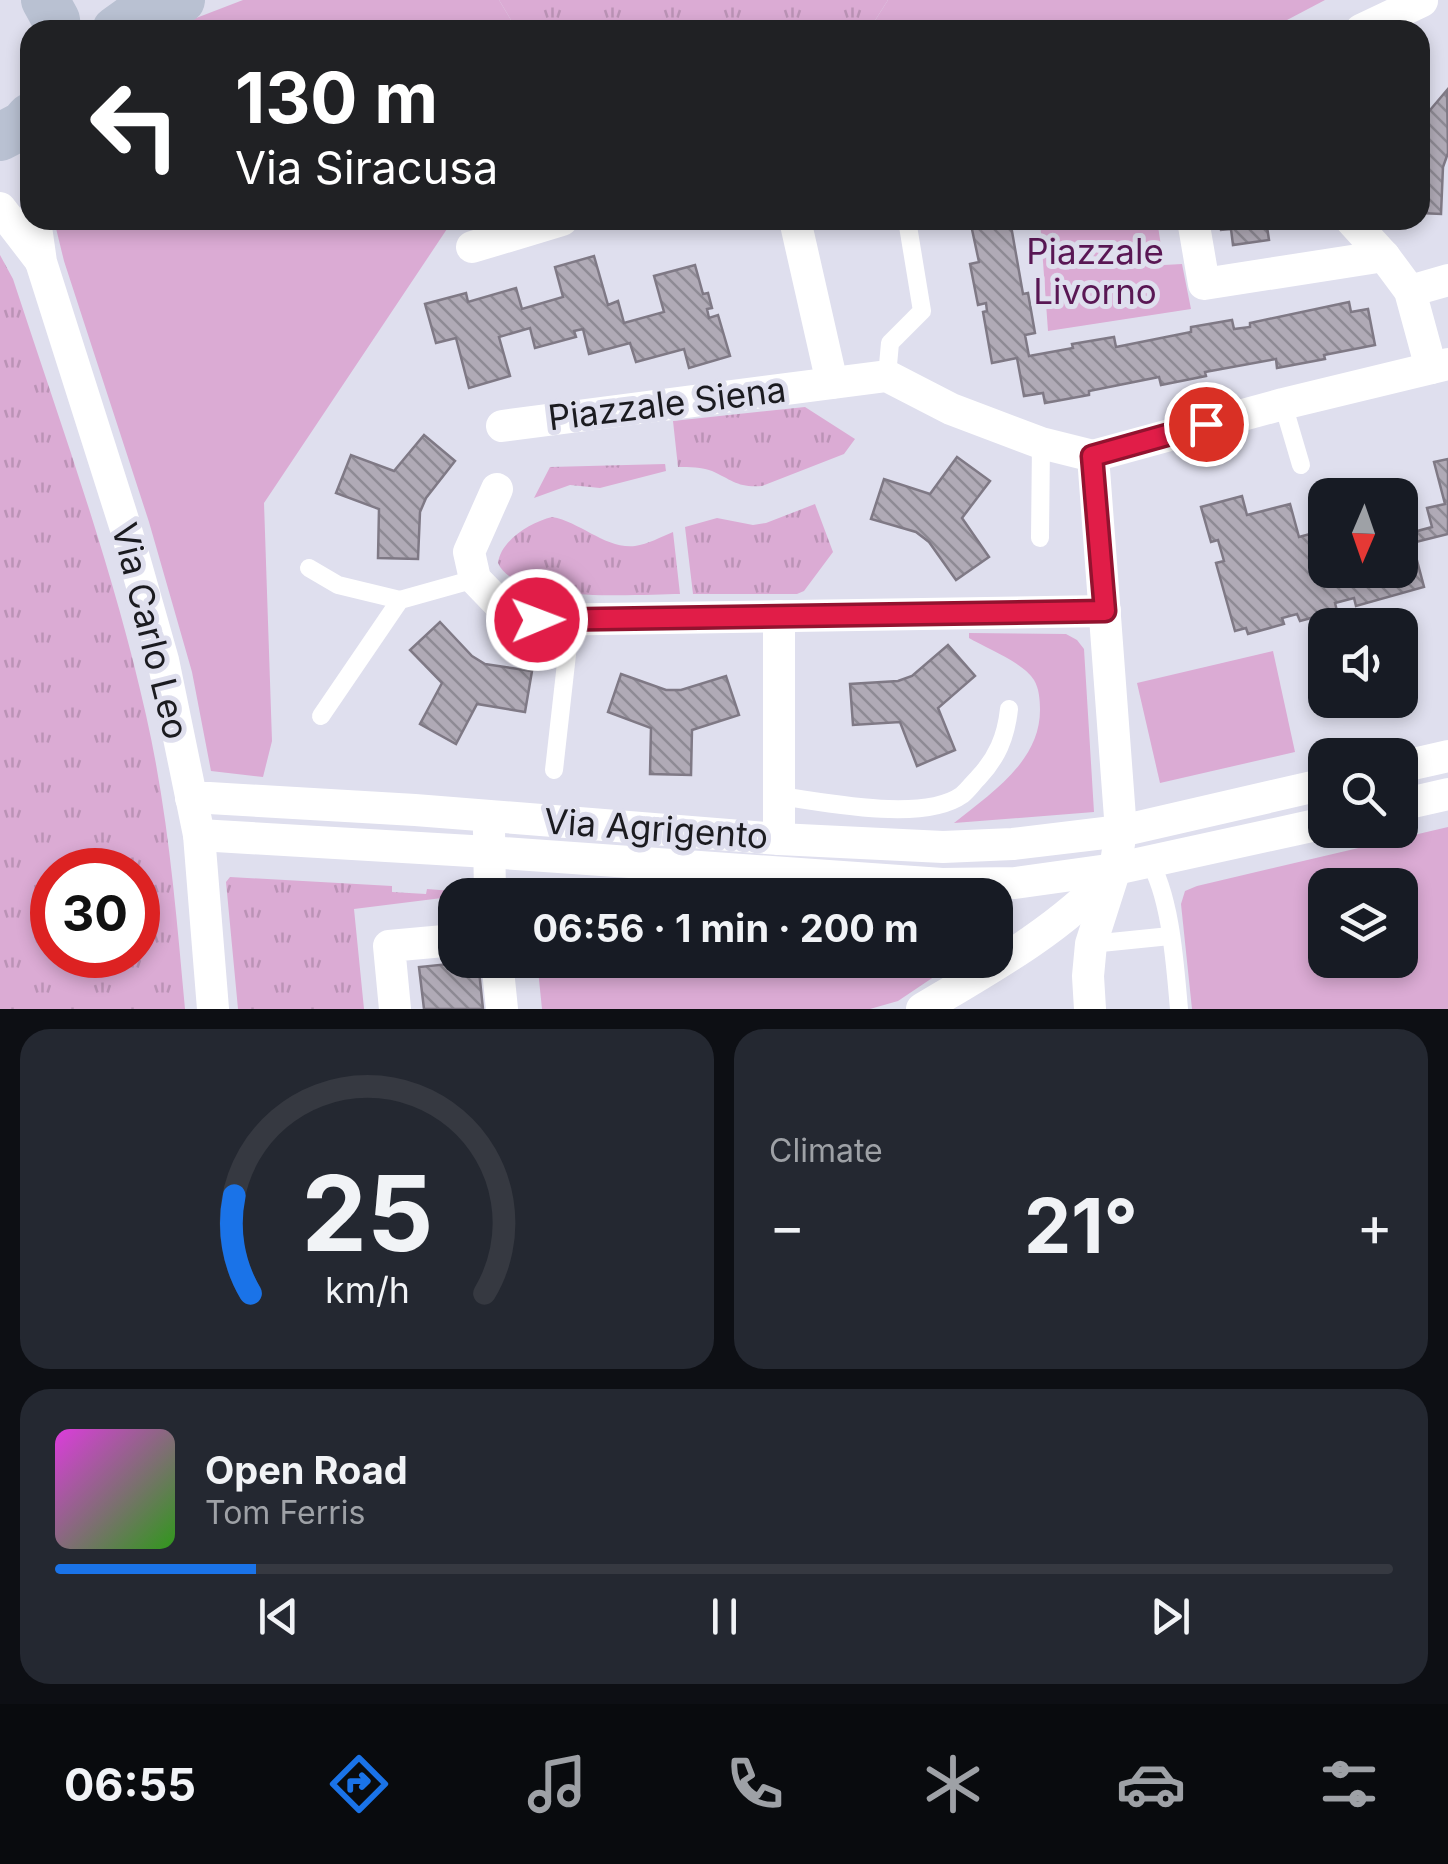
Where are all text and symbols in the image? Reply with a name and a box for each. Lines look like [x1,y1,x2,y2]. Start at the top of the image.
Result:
text: 130 m [235,55,438,140]
icon: left [70,60,200,190]
text: Via Siracusa [235,140,498,195]
park label: Piazzale Livorno [1026,230,1164,312]
street label: Piazzale Siena [546,368,788,438]
pin [1164,382,1249,467]
icon: arrive [1179,397,1234,452]
north arrow [1308,478,1418,588]
map controls [1308,478,1418,978]
street label: Via Carlo Leo [104,518,198,743]
position arrow [485,568,589,672]
button: sound [1308,608,1418,718]
button: search [1308,738,1418,848]
street label: Via Agrigento [543,799,770,857]
speed limit sign: 30 [30,848,160,978]
button: layers [1308,868,1418,978]
text: 06:56 · 1 min · 200 m [532,905,919,951]
text: Climate [769,1131,883,1170]
text: 25 [301,1150,433,1276]
text: 21° [1024,1180,1138,1271]
text: − [769,1193,805,1259]
text: + [1357,1193,1393,1259]
text: km/h [325,1268,409,1312]
text: Open Road [205,1447,408,1493]
text: Tom Ferris [205,1493,365,1532]
icon: previous [251,1589,306,1644]
icon: pause [697,1589,752,1644]
icon: next [1143,1589,1198,1644]
icon: directions [324,1749,394,1819]
icon: music [522,1749,592,1819]
icon: phone [720,1749,790,1819]
icon: climate [918,1749,988,1819]
icon: car [1116,1749,1186,1819]
icon: filters [1314,1749,1384,1819]
text: 06:55 [64,1757,196,1812]

